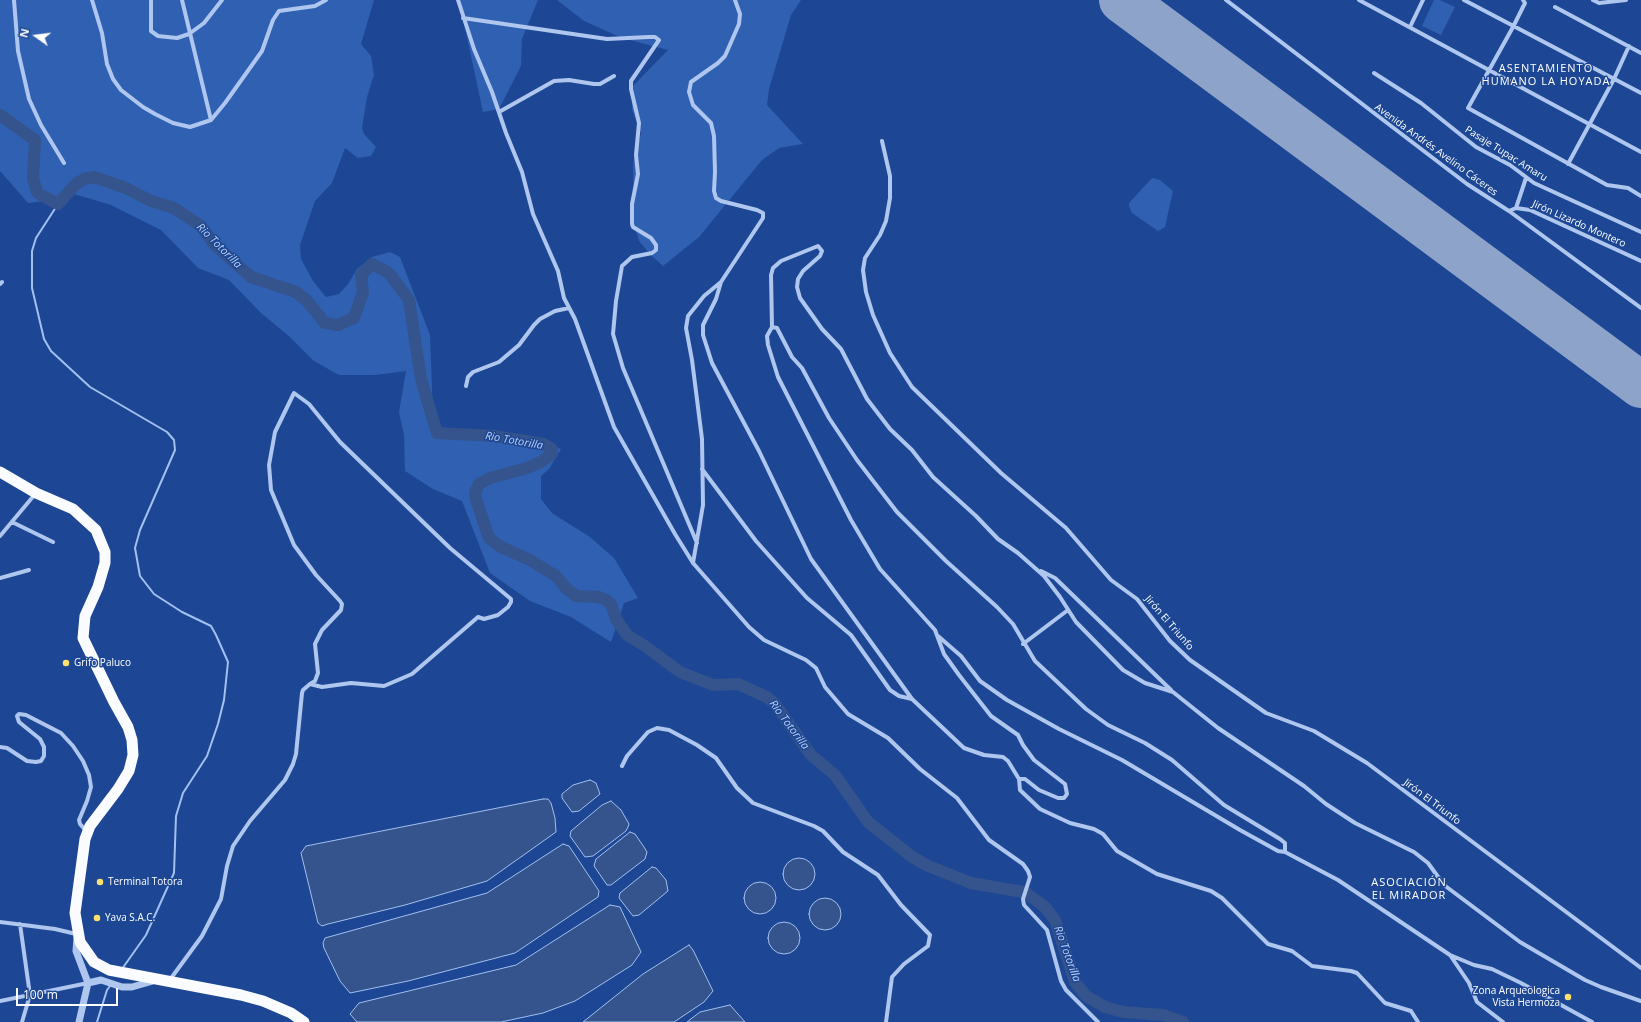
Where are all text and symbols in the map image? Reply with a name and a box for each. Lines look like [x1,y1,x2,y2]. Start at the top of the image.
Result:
north arrow [16,16,56,56]
text: N [16,27,32,39]
district label: ASENTAMIENTO HUMANO LA HOYADA [1482,62,1610,88]
street label: Avenida Andrés Avelino Cáceres [1372,101,1500,199]
street label: Pasaje Tupac Amaru [1463,124,1549,184]
street label: Jirón Lizardo Montero [1530,198,1628,250]
water label: Rio Totorilla [194,221,244,271]
water label: Rio Totorilla [484,429,544,453]
street label: Jirón El Triunfo [1142,593,1196,653]
place label: Grifo Paluco [74,657,131,669]
marker: Grifo Paluco [61,658,71,668]
water label: Rio Totorilla [766,698,812,752]
street label: Jirón El Triunfo [1401,777,1463,827]
place label: Terminal Totora [108,876,183,888]
district label: ASOCIACIÓN EL MIRADOR [1371,876,1447,902]
marker: Terminal Totora [95,877,105,887]
place label: Yava S.A.C. [105,912,155,924]
marker: Yava S.A.C. [92,913,102,923]
water label: Rio Totorilla [1051,924,1083,984]
scale bar [18,980,120,1006]
place label: Zona Arqueologica Vista Hermoza [1473,985,1560,1008]
text: 100 m [23,986,58,1003]
marker: Zona Arqueologica Vista Hermoza [1563,992,1573,1002]

